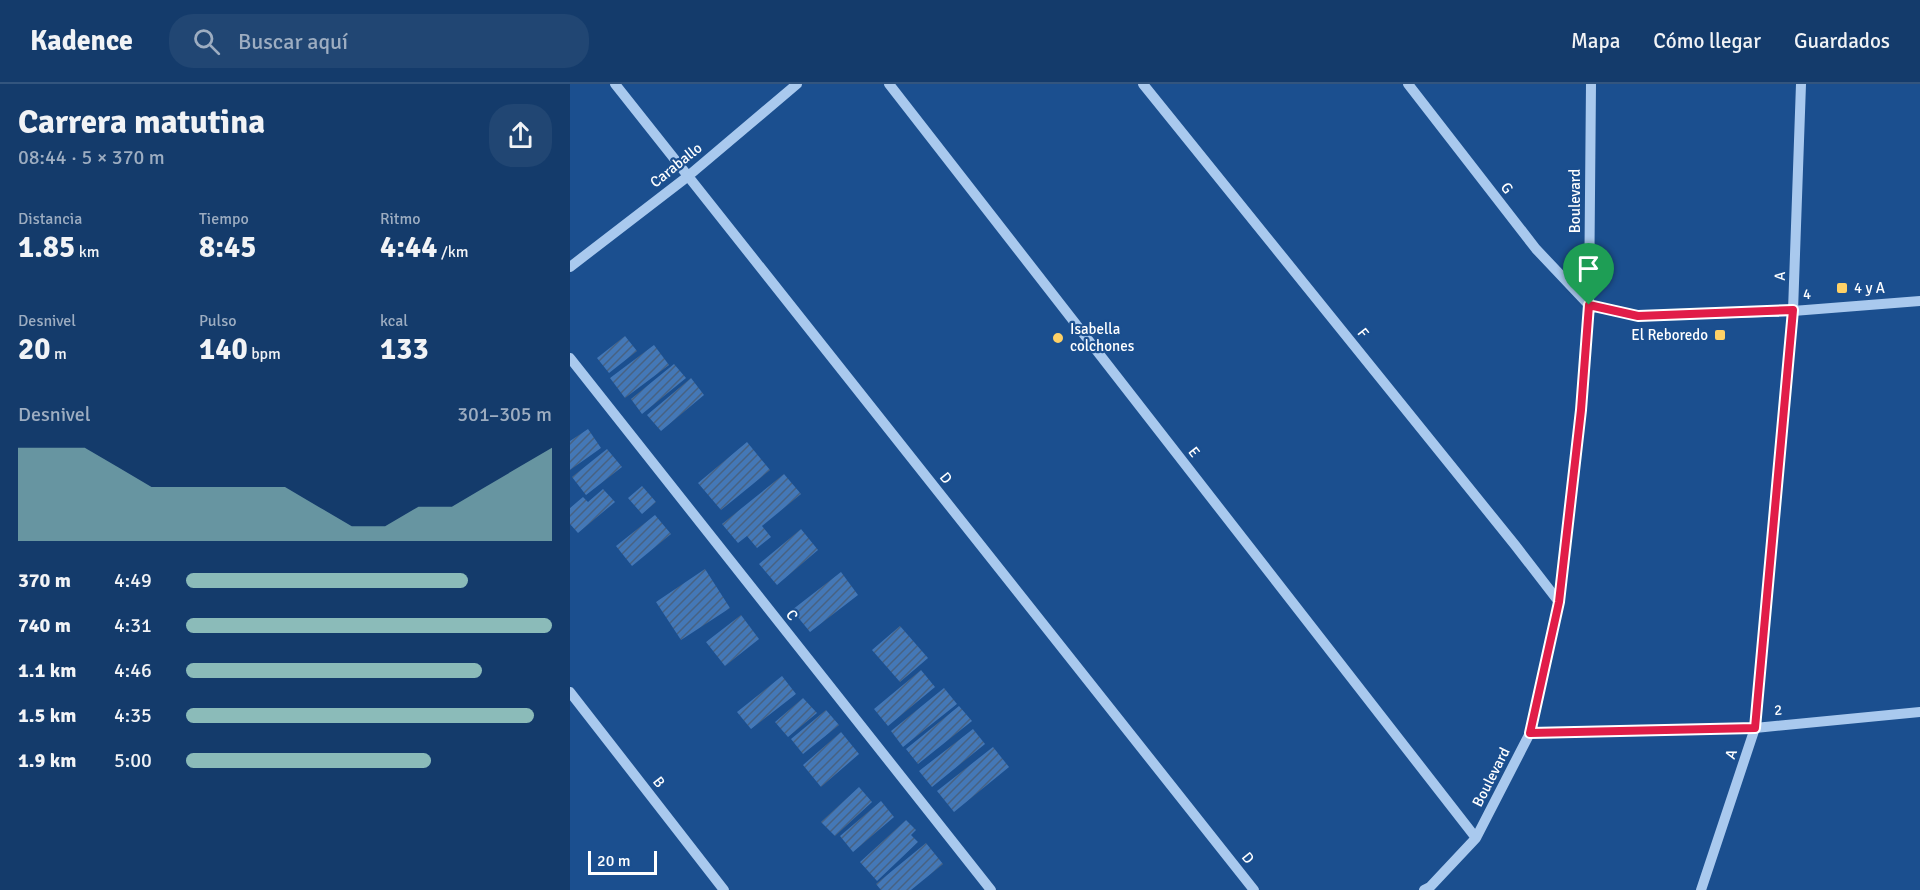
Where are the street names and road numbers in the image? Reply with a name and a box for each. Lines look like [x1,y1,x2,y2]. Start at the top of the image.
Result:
street label: Caraballo [646,139,706,191]
street label: Boulevard [1566,169,1584,233]
street label: G [1497,179,1517,197]
street label: A [1771,271,1789,281]
street label: 4 [1802,285,1812,303]
street label: F [1354,324,1373,342]
street label: E [1184,443,1204,461]
street label: D [936,469,956,487]
street label: C [782,606,802,624]
street label: 2 [1773,701,1783,719]
street label: Boulevard [1468,744,1514,810]
street label: A [1721,747,1741,761]
street label: B [649,773,669,791]
street label: D [1238,849,1258,867]

